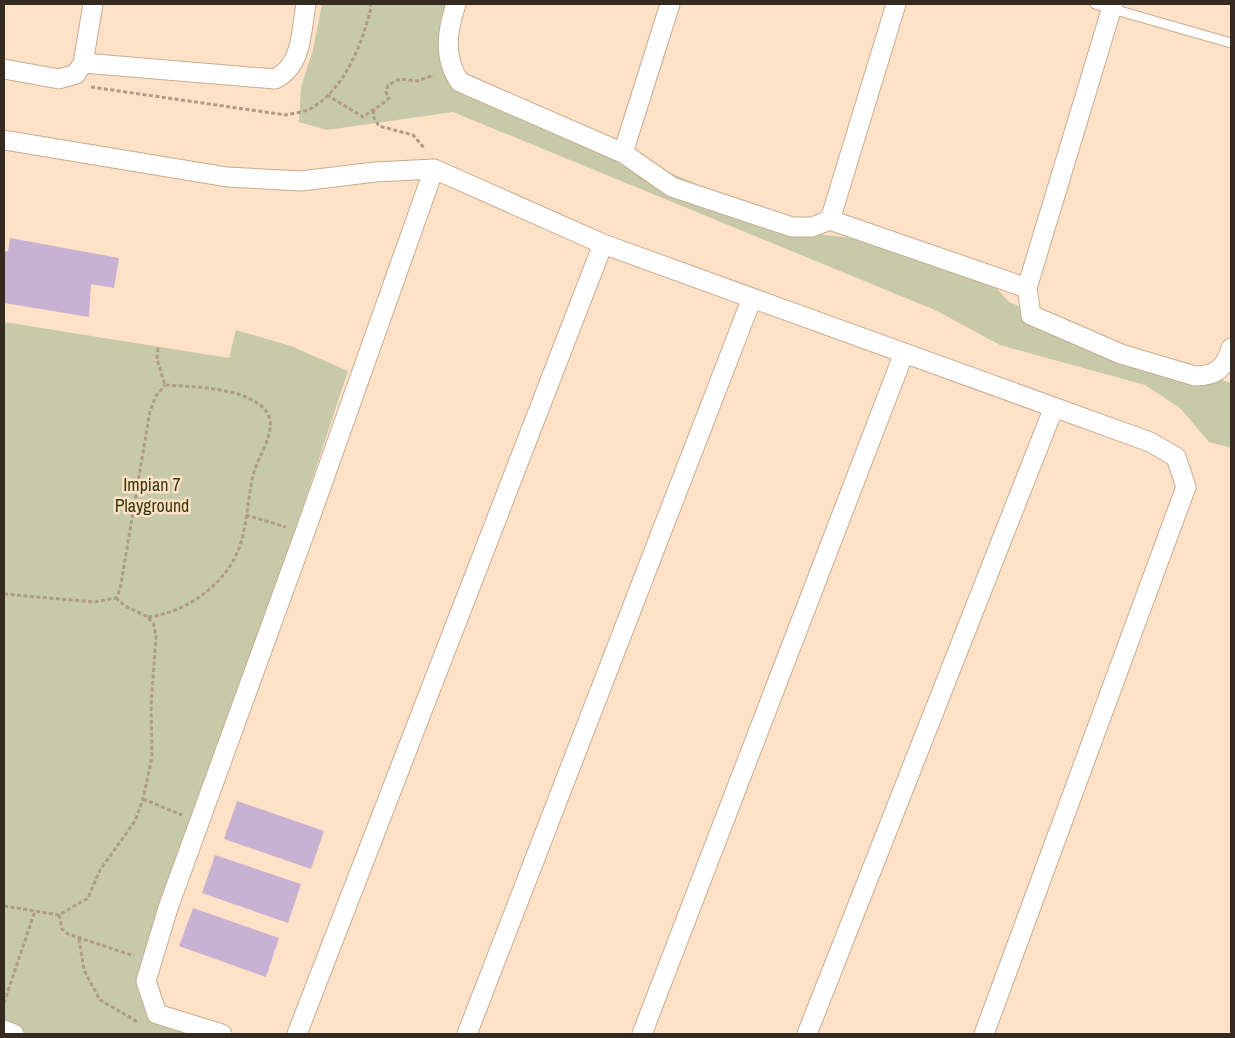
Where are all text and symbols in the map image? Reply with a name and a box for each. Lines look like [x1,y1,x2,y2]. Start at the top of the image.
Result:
park label: Impian 7 Playground [115,472,189,518]

